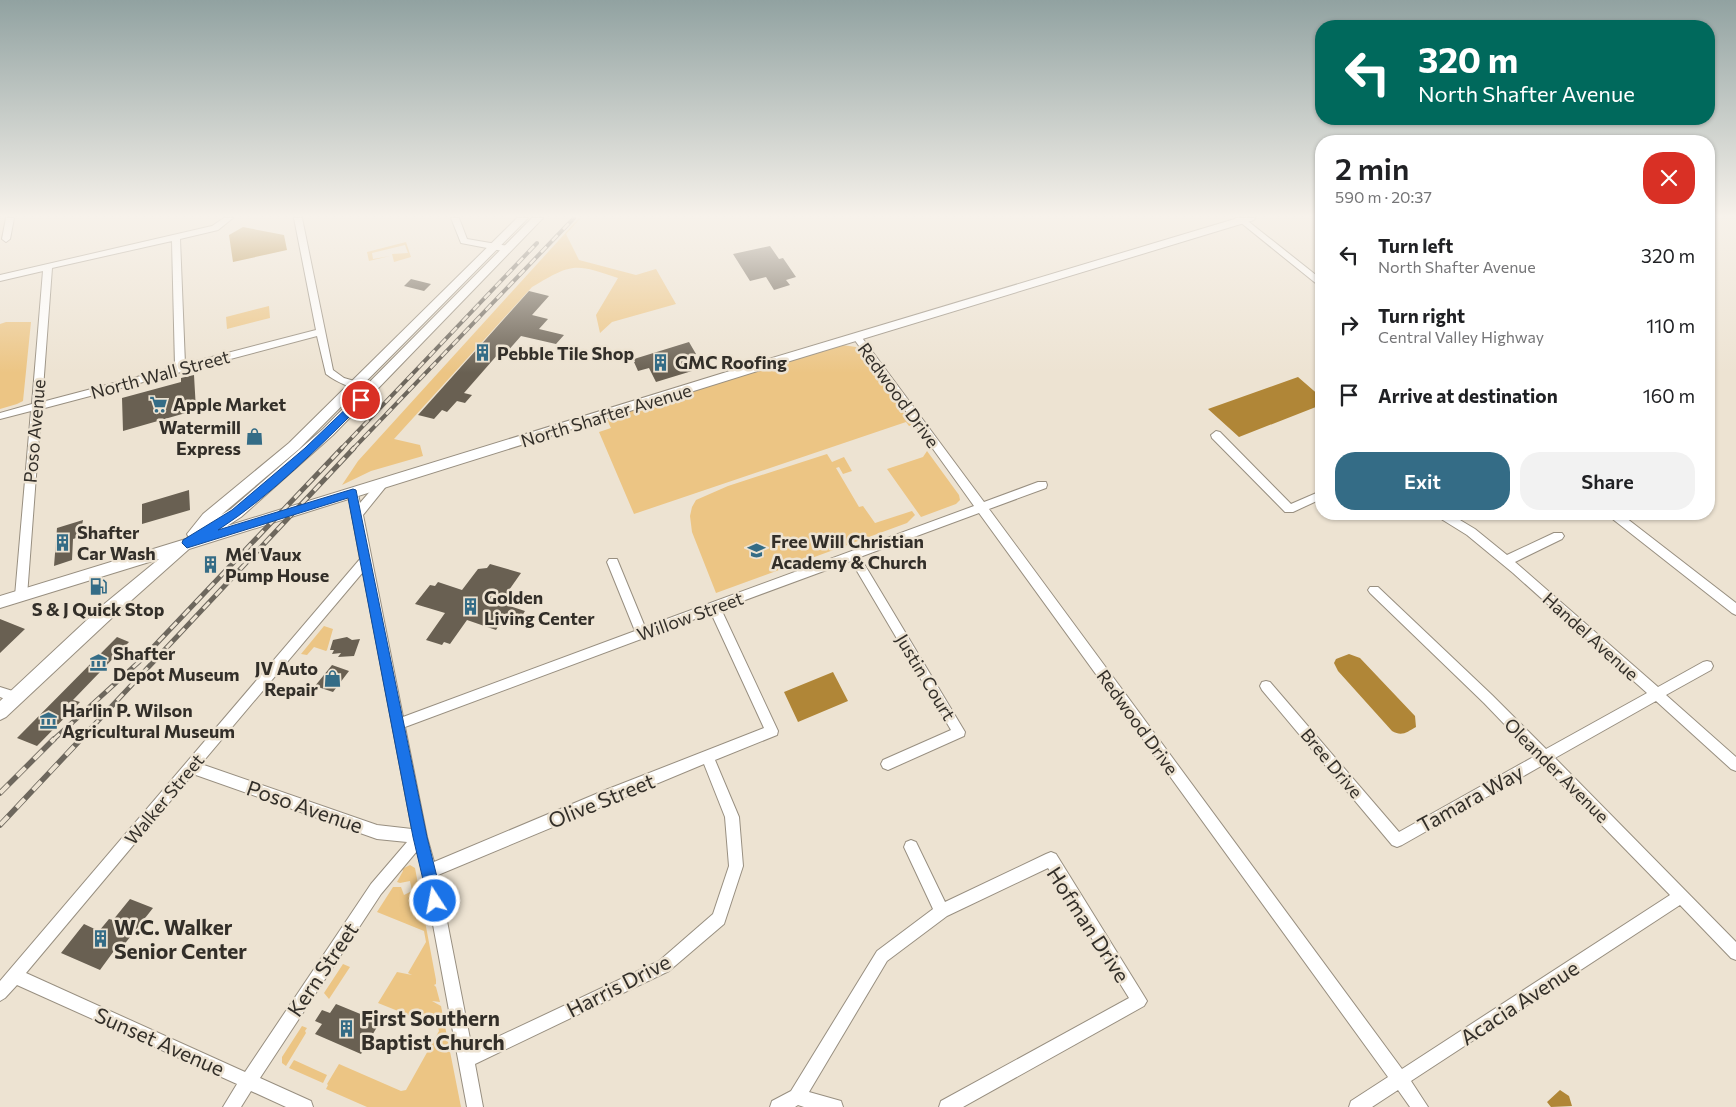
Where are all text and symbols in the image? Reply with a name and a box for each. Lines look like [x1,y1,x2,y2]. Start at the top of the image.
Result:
text: 320 m [1418,37,1518,80]
icon: left [1335,40,1400,105]
text: North Shafter Avenue [1418,80,1635,107]
text: 2 min [1335,149,1409,186]
button: close [1643,152,1695,204]
text: 590 m · 20:37 [1335,187,1432,206]
text: Turn left [1378,234,1453,257]
icon: left [1335,241,1363,269]
text: 320 m [1641,244,1695,267]
text: North Shafter Avenue [1378,257,1536,276]
text: Turn right [1378,304,1465,327]
icon: right [1335,311,1363,339]
text: 110 m [1646,314,1695,337]
text: Central Valley Highway [1378,327,1544,346]
street label: Redwood Drive [854,338,944,452]
place label: Pebble Tile Shop [497,342,634,364]
building icon: Pebble Tile Shop [473,343,493,363]
street label: North Wall Street [88,345,232,403]
place label: GMC Roofing [675,351,787,373]
building icon: GMC Roofing [651,352,671,372]
street label: Poso Avenue [19,378,49,484]
pin [340,379,382,421]
street label: North Shafter Avenue [518,379,694,451]
icon: arrive [1335,381,1363,409]
text: Arrive at destination [1378,384,1558,407]
text: 160 m [1643,384,1695,407]
icon: arrive [347,386,375,414]
place label: Apple Market [173,393,286,415]
supermarket icon: Apple Market [149,394,169,414]
place label: Watermill Express [159,416,241,459]
shop icon: Watermill Express [245,427,265,447]
button: Exit [1335,452,1510,510]
button: Share [1520,452,1695,510]
place label: Shafter Car Wash [77,521,156,564]
place label: Free Will Christian Academy & Church [771,530,927,573]
building icon: Shafter Car Wash [53,532,73,552]
school or university icon: Free Will Christian Academy & Church [747,541,767,561]
place label: Mel Vaux Pump House [225,543,329,586]
building icon: Mel Vaux Pump House [201,554,221,574]
fuel station icon: S & J Quick Stop [88,576,108,596]
place label: Golden Living Center [484,586,595,629]
street label: Willow Street [634,587,746,645]
street label: Handel Avenue [1539,587,1643,685]
building icon: Golden Living Center [460,597,480,617]
place label: S & J Quick Stop [32,598,165,620]
street label: Justin Court [892,630,960,724]
place label: Shafter Depot Museum [113,642,239,685]
museum icon: Shafter Depot Museum [89,653,109,673]
place label: JV Auto Repair [255,657,319,700]
street label: Redwood Drive [1093,665,1183,779]
shop icon: JV Auto Repair [322,668,342,688]
place label: Harlin P. Wilson Agricultural Museum [62,699,235,742]
museum icon: Harlin P. Wilson Agricultural Museum [38,710,58,730]
street label: Oleander Avenue [1500,713,1614,827]
street label: Bree Drive [1296,724,1368,802]
street label: Walker Street [120,749,208,849]
street label: Tamara Way [1413,759,1527,837]
street label: Olive Street [544,767,658,833]
street label: Poso Avenue [244,774,366,838]
street label: Hofman Drive [1042,862,1136,986]
position arrow [408,874,460,926]
place label: W.C. Walker Senior Center [114,914,247,963]
street label: Kern Street [281,917,363,1021]
building icon: W.C. Walker Senior Center [90,928,110,948]
street label: Harris Drive [562,948,674,1022]
street label: Acacia Avenue [1455,954,1583,1050]
street label: Sunset Avenue [91,1001,229,1081]
place label: First Southern Baptist Church [361,1005,505,1054]
building icon: First Southern Baptist Church [337,1019,357,1039]

